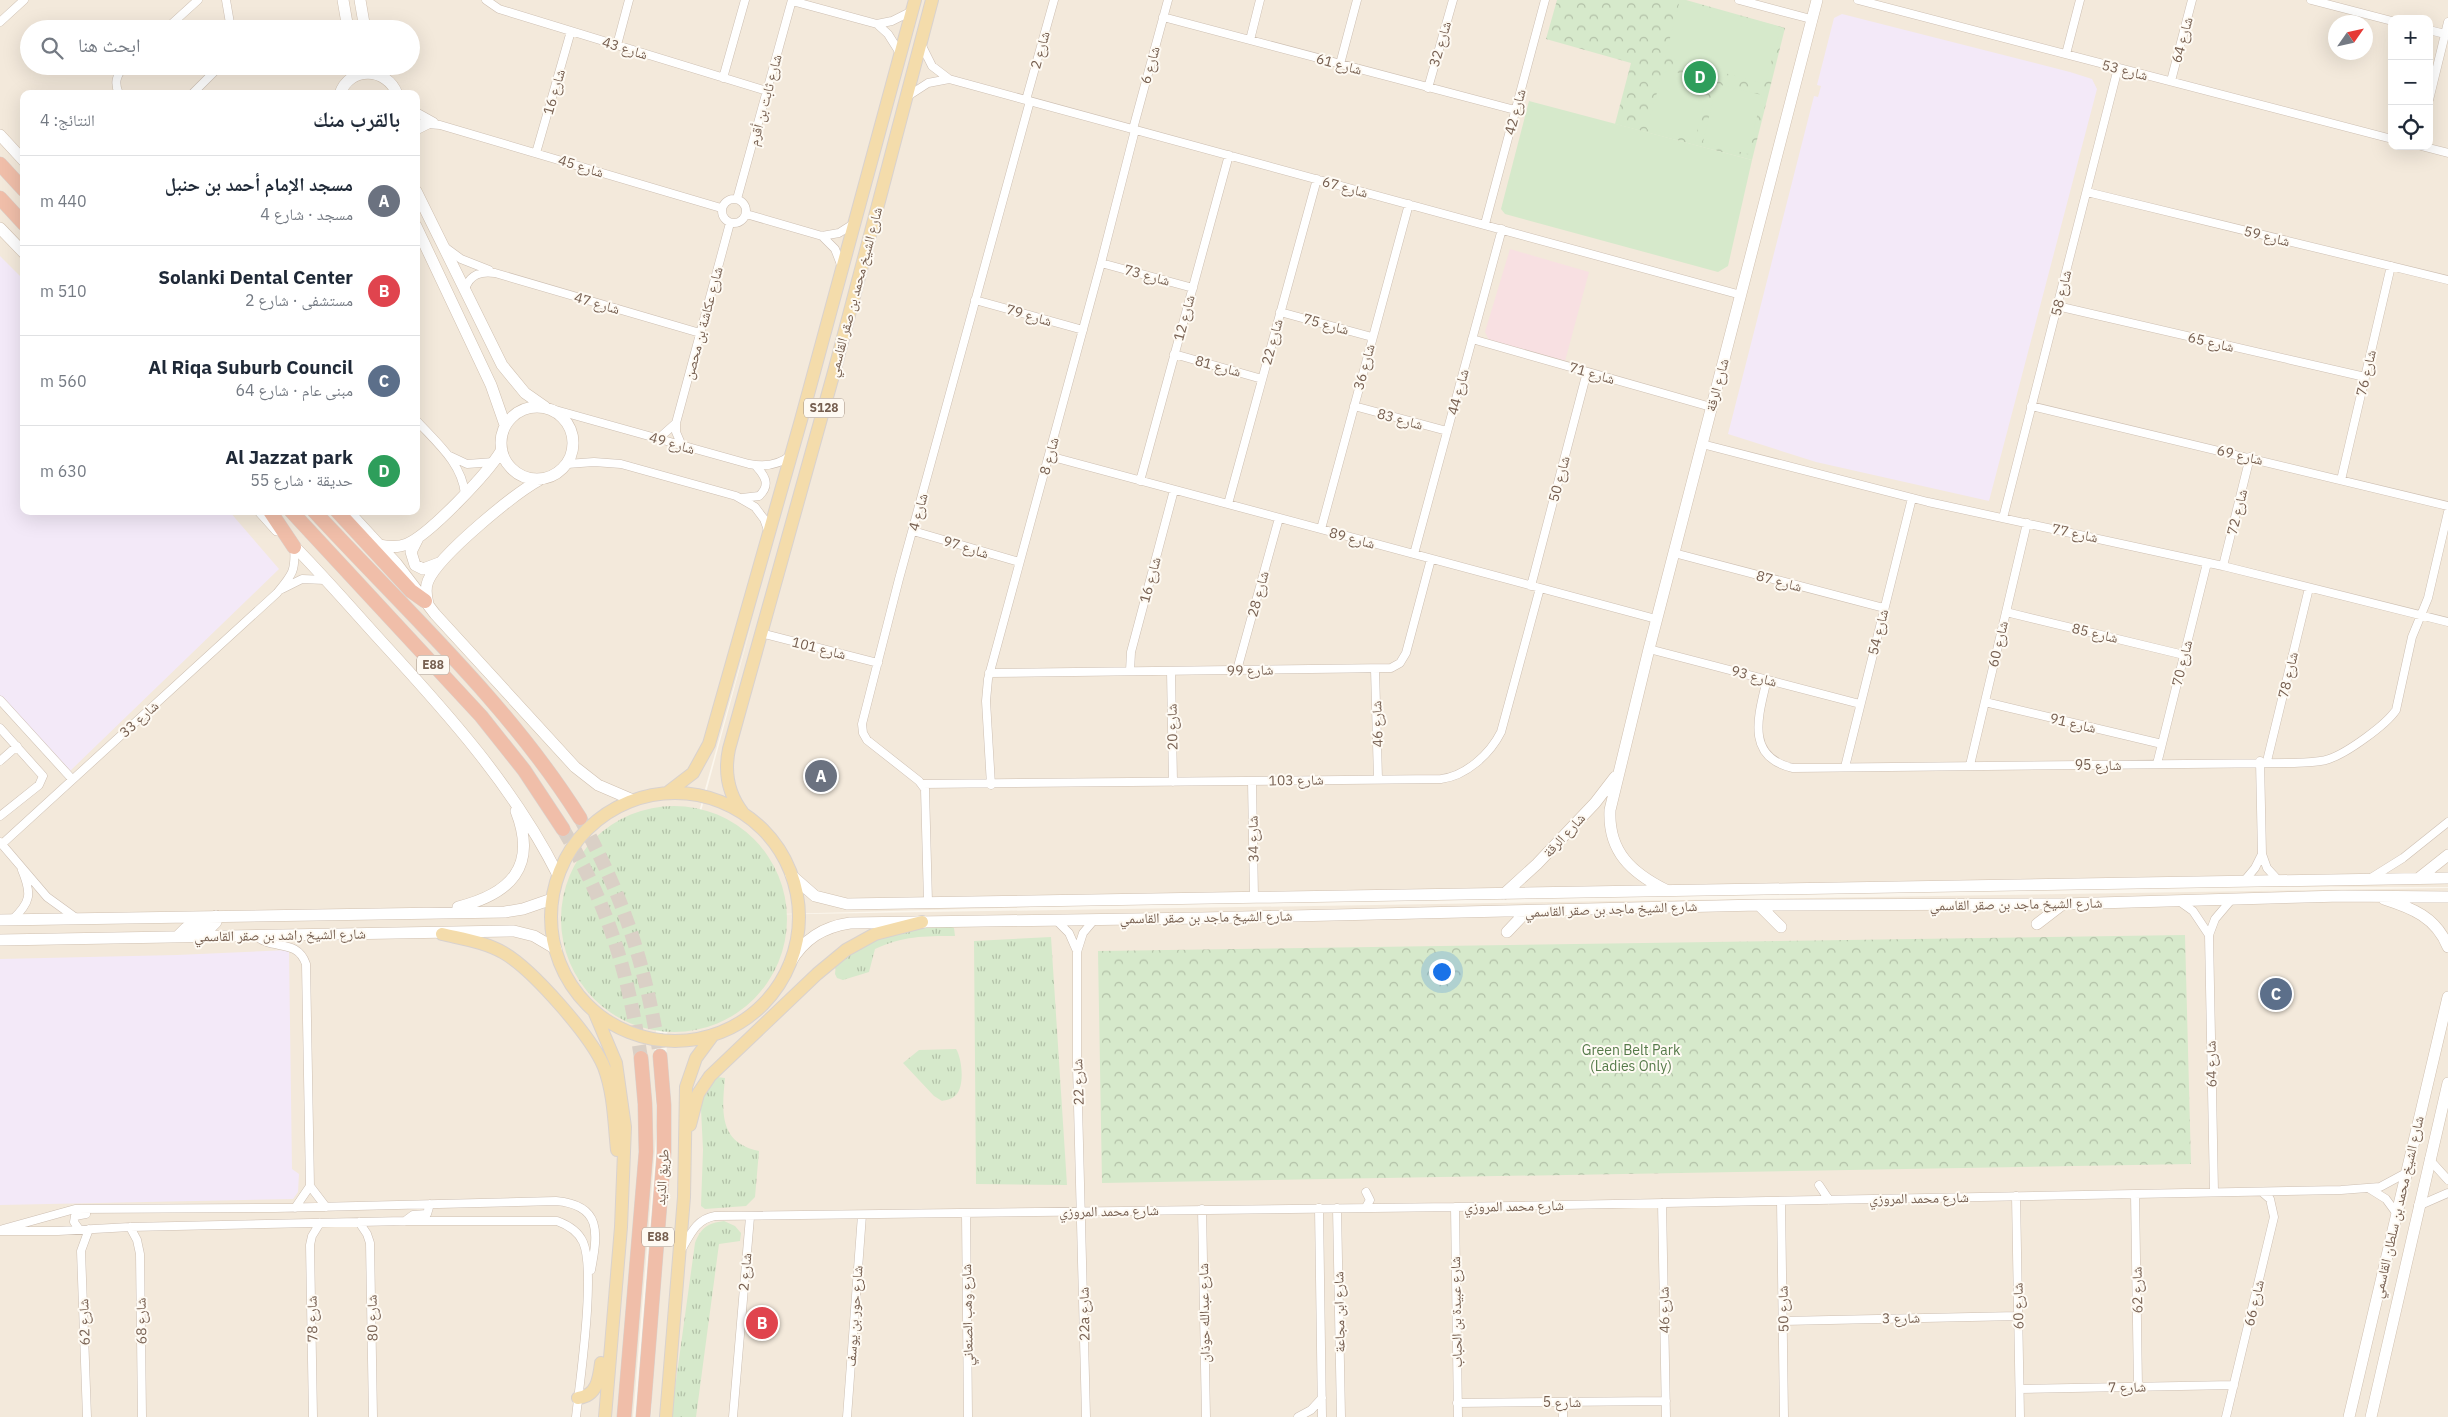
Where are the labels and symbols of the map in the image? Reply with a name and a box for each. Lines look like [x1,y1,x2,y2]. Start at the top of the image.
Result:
street label: شارع 64 [2167,15,2198,65]
north arrow [2328,15,2373,60]
street label: شارع 32 [1425,19,1456,69]
street label: شارع 2 [1026,29,1055,71]
street label: شارع 43 [600,33,650,64]
street label: شارع 6 [1136,44,1165,86]
street label: شارع 61 [1314,49,1364,80]
street label: شارع ثابت بن أقرم [744,52,787,148]
street label: شارع 53 [2100,56,2150,85]
pin: D [1684,58,1716,96]
street label: شارع 16 [539,67,570,117]
street label: شارع 42 [1500,87,1531,137]
street label: شارع 45 [556,151,606,182]
street label: شارع 67 [1320,172,1370,203]
street label: شارع الشيخ محمد بن صقر القاسمي [824,205,889,380]
street label: شارع 59 [2242,222,2292,251]
street label: شارع 73 [1122,260,1172,291]
street label: شارع عكاشة بن محصن [679,265,728,382]
street label: شارع 58 [2047,268,2076,318]
street label: شارع 47 [572,288,622,319]
street label: شارع 12 [1169,293,1200,343]
street label: شارع 79 [1004,300,1054,331]
street label: شارع 75 [1301,309,1351,340]
street label: شارع 22 [1257,317,1288,367]
street label: شارع 65 [2186,328,2236,357]
street label: شارع 36 [1349,342,1380,392]
street label: شارع 76 [2352,348,2381,398]
street label: شارع 81 [1193,351,1243,382]
street label: شارع الرقة [1701,357,1734,414]
street label: شارع 71 [1567,358,1617,389]
street label: شارع 44 [1443,367,1474,417]
road number: S128 [804,398,844,418]
street label: شارع 83 [1375,404,1425,435]
street label: شارع 49 [647,428,697,459]
street label: شارع 8 [1035,435,1064,477]
street label: شارع 69 [2215,441,2265,470]
street label: شارع 50 [1544,454,1575,504]
street label: شارع 72 [2223,487,2252,537]
street label: شارع 4 [904,491,933,533]
street label: شارع 77 [2050,519,2100,548]
street label: شارع 89 [1327,523,1377,554]
street label: شارع 97 [941,532,991,563]
street label: شارع 16 [1135,555,1166,605]
street label: شارع 87 [1754,566,1804,597]
street label: شارع 28 [1243,569,1274,619]
street label: شارع 54 [1864,607,1893,657]
street label: شارع 60 [1984,619,2013,669]
street label: شارع 85 [2070,619,2120,648]
street label: شارع 101 [790,633,848,664]
street label: شارع 70 [2168,638,2197,688]
street label: شارع 78 [2274,650,2303,700]
road number: E88 [417,656,449,674]
street label: شارع 99 [1226,661,1274,680]
street label: شارع 93 [1729,661,1779,692]
street label: شارع 33 [116,697,163,742]
street label: شارع 46 [1367,700,1388,748]
street label: شارع 20 [1163,703,1182,751]
street label: شارع 91 [2048,709,2098,738]
street label: شارع 95 [2075,756,2121,775]
pin: A [805,757,837,795]
street label: شارع 103 [1268,771,1324,790]
street label: شارع الرقة [1539,809,1590,862]
street label: شارع 34 [1244,815,1263,863]
street label: شارع الشيخ ماجد بن صقر القاسمي [1930,893,2102,917]
street label: شارع الشيخ ماجد بن صقر القاسمي [1524,897,1698,924]
street label: شارع الشيخ ماجد بن صقر القاسمي [1120,906,1292,930]
street label: شارع الشيخ راشد بن صقر القاسمي [194,925,366,948]
your location [1429,959,1455,985]
pin: C [2260,975,2292,1013]
street label: شارع 64 [2202,1040,2221,1088]
park label: Green Belt Park (Ladies Only) [1582,1041,1681,1075]
street label: شارع 22 [1068,1058,1089,1106]
street label: شارع الشيخ محمد بن سلطان القاسمي [2368,1114,2430,1300]
street label: طريق الذيد [651,1148,674,1206]
street label: شارع محمد المروزي [1869,1188,1969,1210]
street label: شارع محمد المروزي [1464,1196,1564,1218]
street label: شارع محمد المروزي [1059,1201,1159,1223]
road number: E88 [642,1228,674,1246]
street label: شارع 2 [734,1252,757,1292]
street label: شارع عبيدة بن الحباب [1446,1256,1467,1368]
street label: شارع عبدالله حوذان [1194,1263,1215,1363]
street label: شارع وهب الصنعاني [957,1264,979,1366]
street label: شارع حور بن يوسف [841,1265,868,1367]
street label: شارع 62 [2128,1266,2147,1314]
street label: شارع ابن مجاعة [1329,1271,1350,1353]
street label: شارع 66 [2240,1278,2269,1328]
street label: شارع 60 [2009,1282,2028,1330]
street label: شارع 50 [1774,1285,1793,1333]
street label: شارع 46 [1655,1286,1674,1334]
street label: 22a شارع [1075,1287,1094,1341]
street label: شارع 80 [363,1294,382,1342]
street label: شارع 78 [303,1295,322,1343]
street label: شارع 68 [132,1297,151,1345]
street label: شارع 62 [74,1298,95,1346]
pin: B [746,1304,778,1342]
street label: شارع 3 [1882,1309,1920,1328]
street label: شارع 7 [2108,1378,2146,1397]
street label: شارع 5 [1543,1393,1581,1412]

